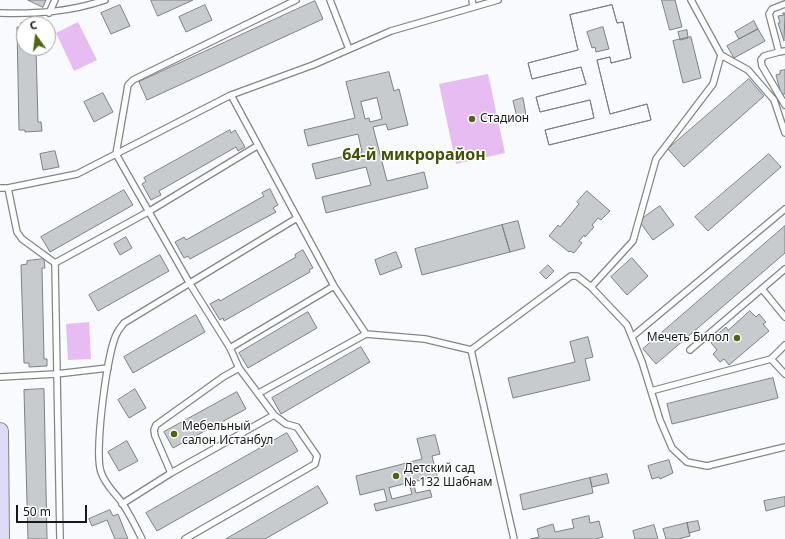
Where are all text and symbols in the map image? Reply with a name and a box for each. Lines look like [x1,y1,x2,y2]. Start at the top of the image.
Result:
north arrow [16,16,56,56]
text: С [28,17,38,33]
place label: Стадион [480,112,529,126]
marker: Стадион [467,114,477,124]
district label: 64-й микрорайон [342,145,486,165]
place label: Мечеть Билол [647,331,729,345]
marker: Мечеть Билол [732,333,742,343]
place label: Мебельный салон Истанбул [182,420,273,448]
marker: Мебельный салон Истанбул [169,429,179,439]
place label: Детский сад № 132 Шабнам [404,462,493,490]
marker: Детский сад № 132 Шабнам [391,471,401,481]
scale bar [18,497,89,523]
text: 50 m [23,503,51,520]

